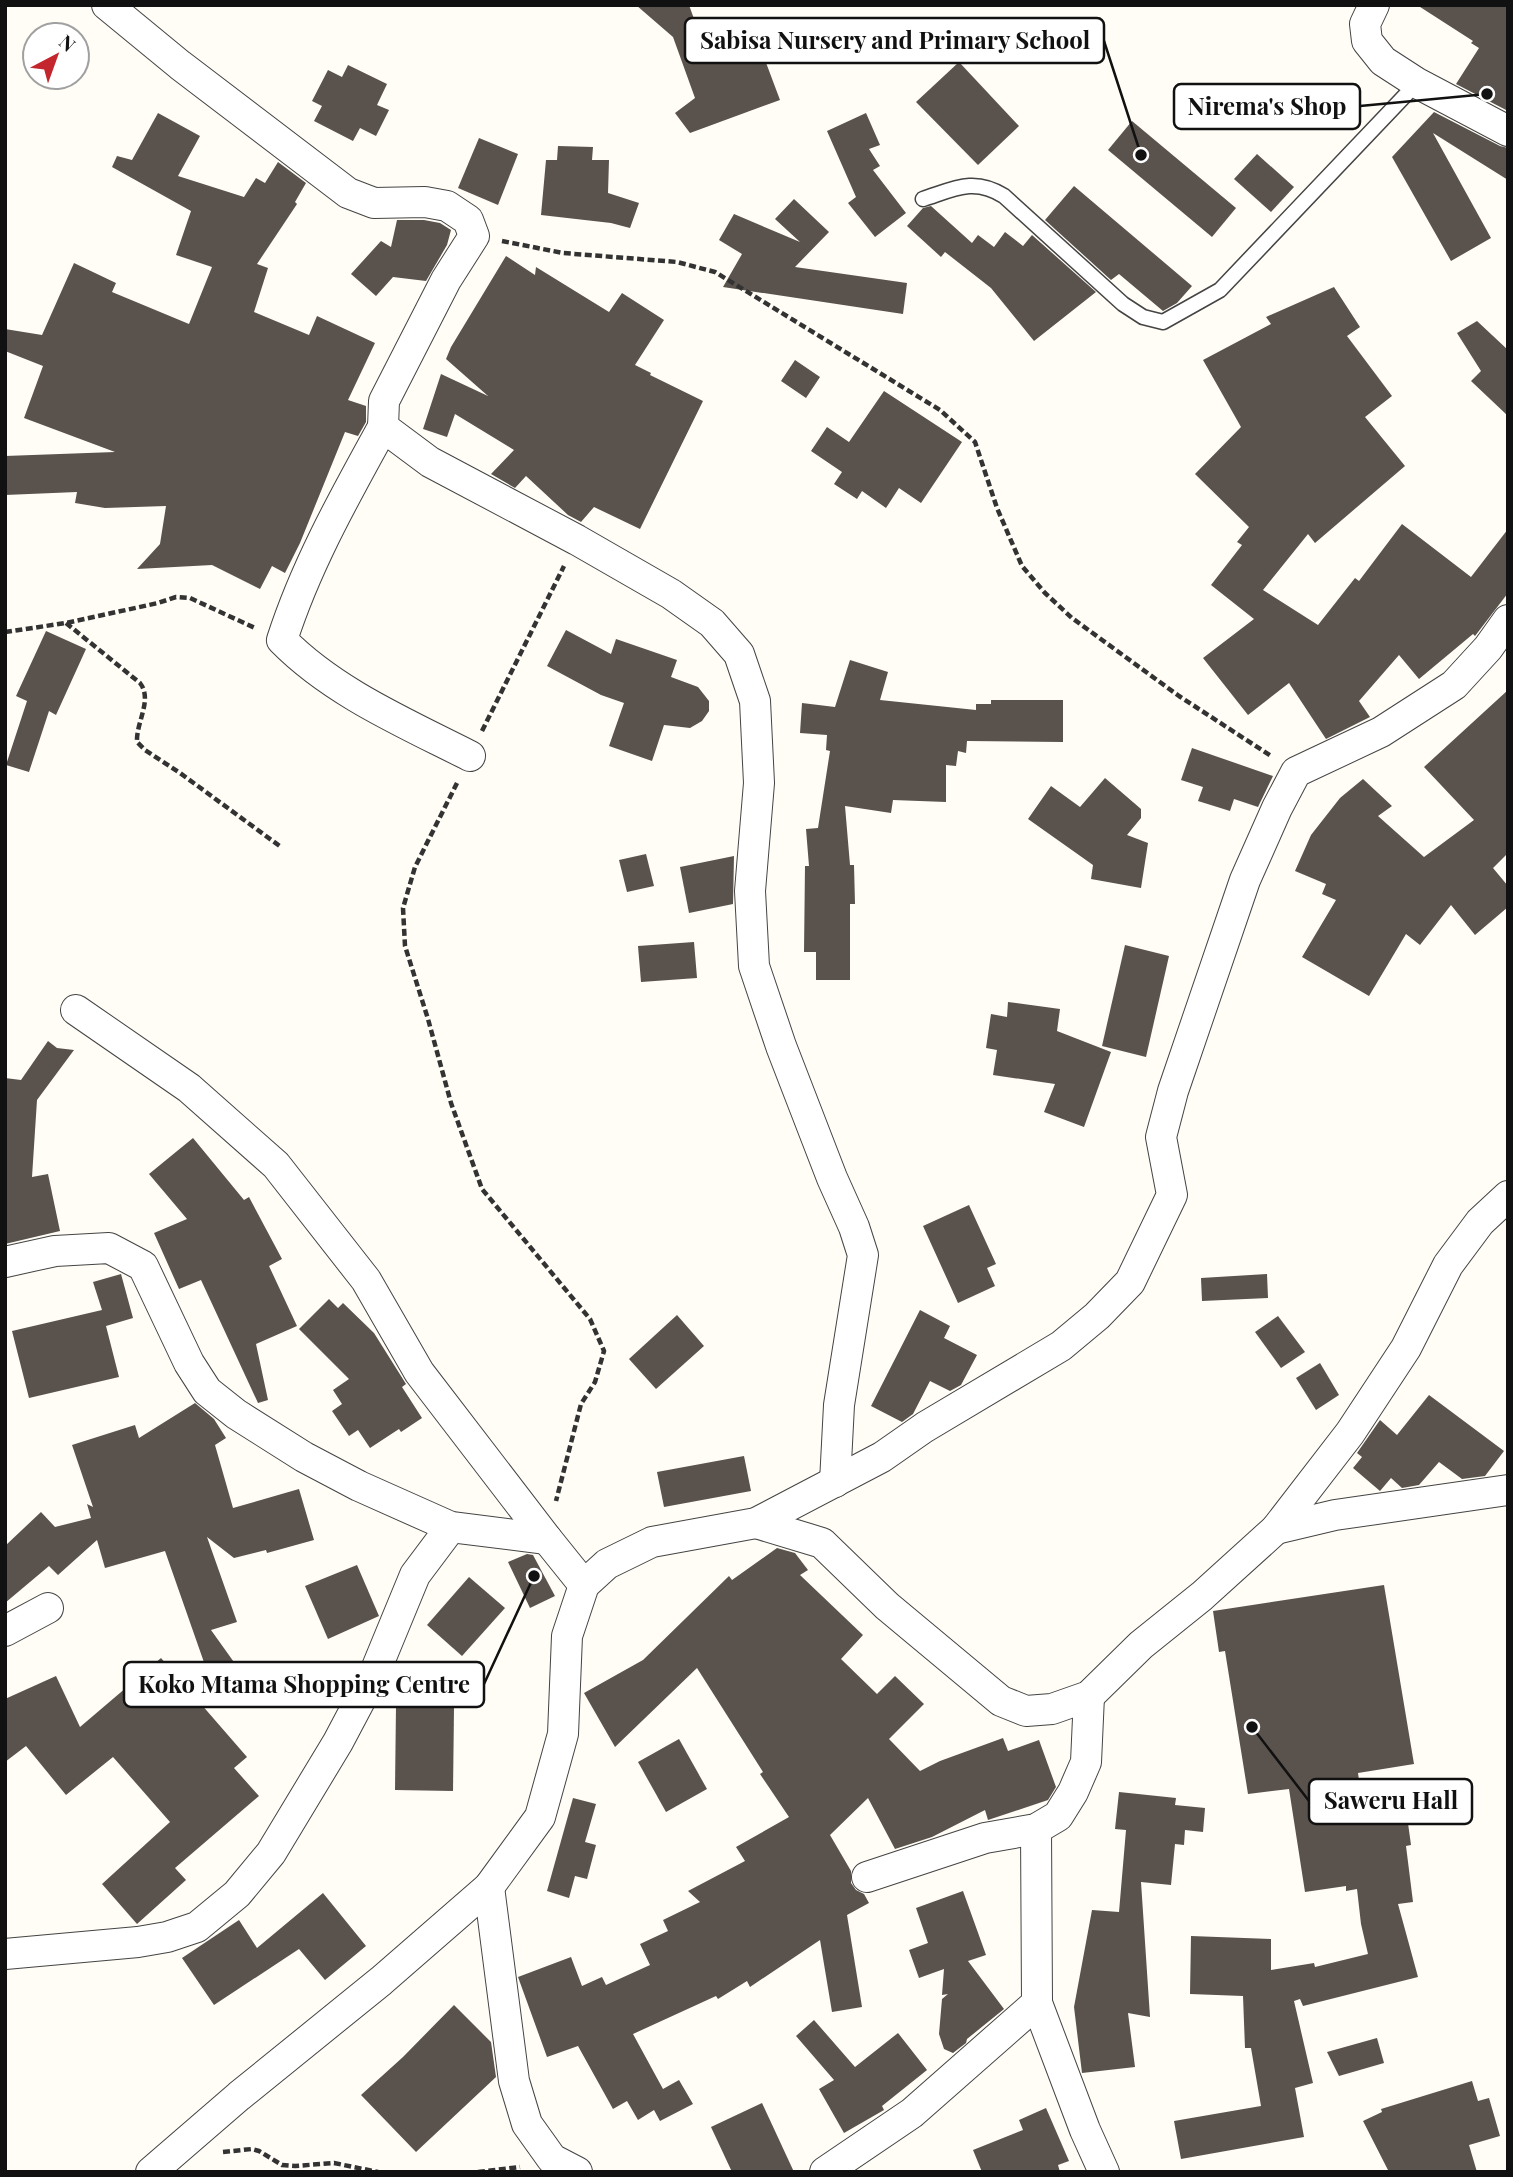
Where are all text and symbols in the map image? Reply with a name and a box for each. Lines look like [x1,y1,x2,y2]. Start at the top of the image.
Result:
callout: Sabisa Nursery and Primary School [685,18,1104,63]
north arrow [21,21,91,91]
text: Sabisa Nursery and Primary School [700,23,1091,55]
text: N [54,28,82,57]
callout: Nirema's Shop [1174,84,1360,129]
text: Nirema's Shop [1188,89,1346,121]
callout: Koko Mtama Shopping Centre [124,1662,484,1707]
text: Koko Mtama Shopping Centre [138,1667,470,1699]
callout: Saweru Hall [1309,1779,1472,1824]
text: Saweru Hall [1324,1783,1459,1815]

